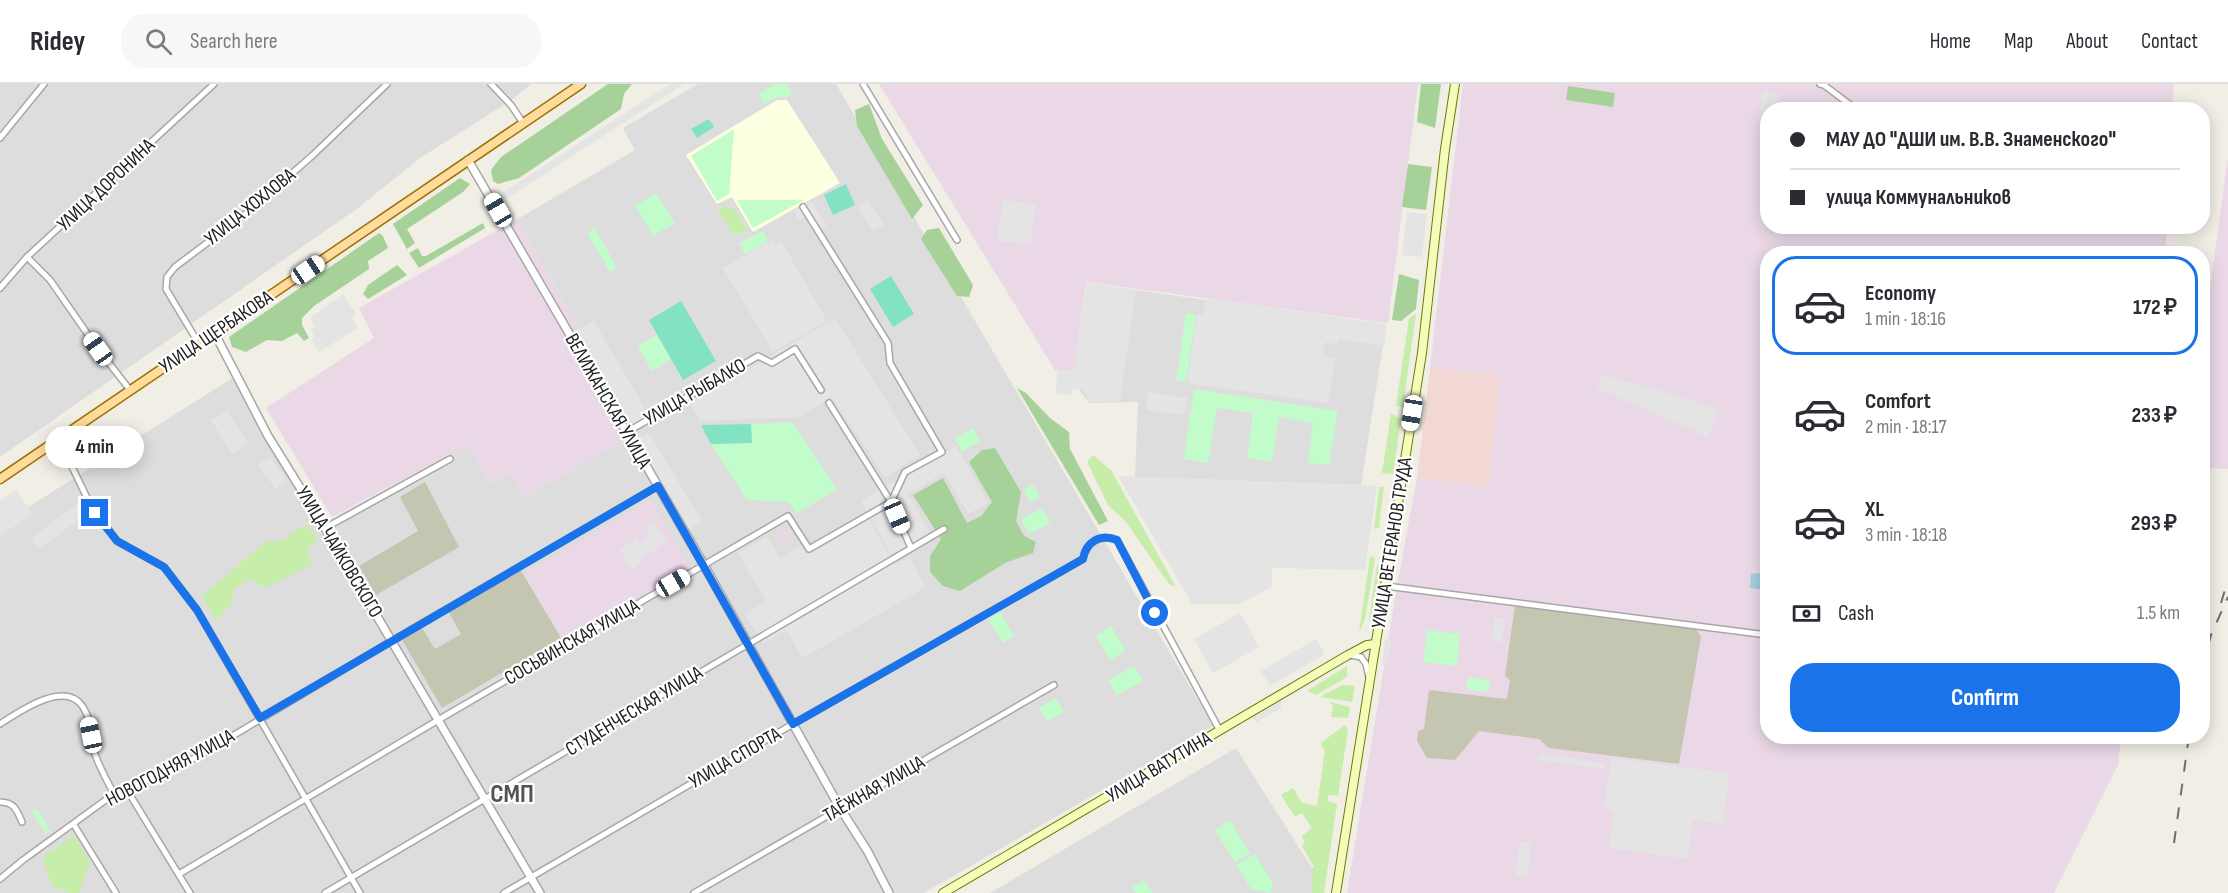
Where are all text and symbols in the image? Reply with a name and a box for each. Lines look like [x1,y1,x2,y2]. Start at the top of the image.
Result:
search box [121,14,541,68]
text: Ridey [30,25,85,58]
icon: search [142,25,175,58]
text: Search here [190,28,278,55]
text: Home [1930,29,1971,54]
text: Map [2004,29,2033,54]
text: About [2066,29,2108,54]
text: Contact [2141,29,2198,54]
text: МАУ ДО "ДШИ им. В.В. Знаменского" [1826,126,2116,153]
street label: УЛИЦА ДОРОНИНА [52,133,160,236]
street label: УЛИЦА ХОХЛОВА [200,163,301,251]
text: улица Коммунальников [1826,184,2011,211]
car [481,190,515,230]
car [288,252,328,288]
icon: car [1793,279,1847,333]
text: Economy [1865,280,1936,307]
street label: УЛИЦА ЩЕРБАКОВА [155,285,278,379]
text: 172 ₽ [2133,294,2177,321]
text: 1 min · 18:16 [1865,307,1946,331]
car [80,329,116,369]
street label: ВЕЛИЖАНСКАЯ УЛИЦА [560,329,657,473]
street label: УЛИЦА РЫБАЛКО [640,353,750,431]
icon: car [1793,387,1847,441]
text: Comfort [1865,388,1931,415]
car [1400,394,1424,432]
text: 233 ₽ [2131,402,2177,429]
text: 2 min · 18:17 [1865,415,1946,439]
callout: 4 min [46,426,144,468]
text: 4 min [75,435,114,459]
street label: УЛИЦА ВЕТЕРАНОВ ТРУДА [1367,455,1417,630]
street label: УЛИЦА ЧАЙКОВСКОГО [290,482,388,622]
icon: car [1793,495,1847,549]
car [882,496,912,536]
text: XL [1865,496,1884,523]
route end [81,499,108,526]
text: 293 ₽ [2131,510,2177,537]
text: 3 min · 18:18 [1865,523,1947,547]
car [653,566,693,600]
street label: СОСЬВИНСКАЯ УЛИЦА [500,593,644,690]
icon: cash [1790,597,1823,630]
route start [1141,599,1168,626]
text: Cash [1838,600,1874,627]
text: 1.5 km [2137,601,2180,625]
street label: СТУДЕНЧЕСКАЯ УЛИЦА [561,660,707,761]
button: Confirm [1790,663,2180,732]
car [78,716,104,754]
street label: УЛИЦА СПОРТА [685,722,786,794]
street label: НОВОГОДНЯЯ УЛИЦА [102,724,239,812]
street label: УЛИЦА ВАТУТИНА [1102,726,1216,808]
street label: ТАЁЖНАЯ УЛИЦА [819,750,929,828]
district label: СМП [490,779,534,810]

